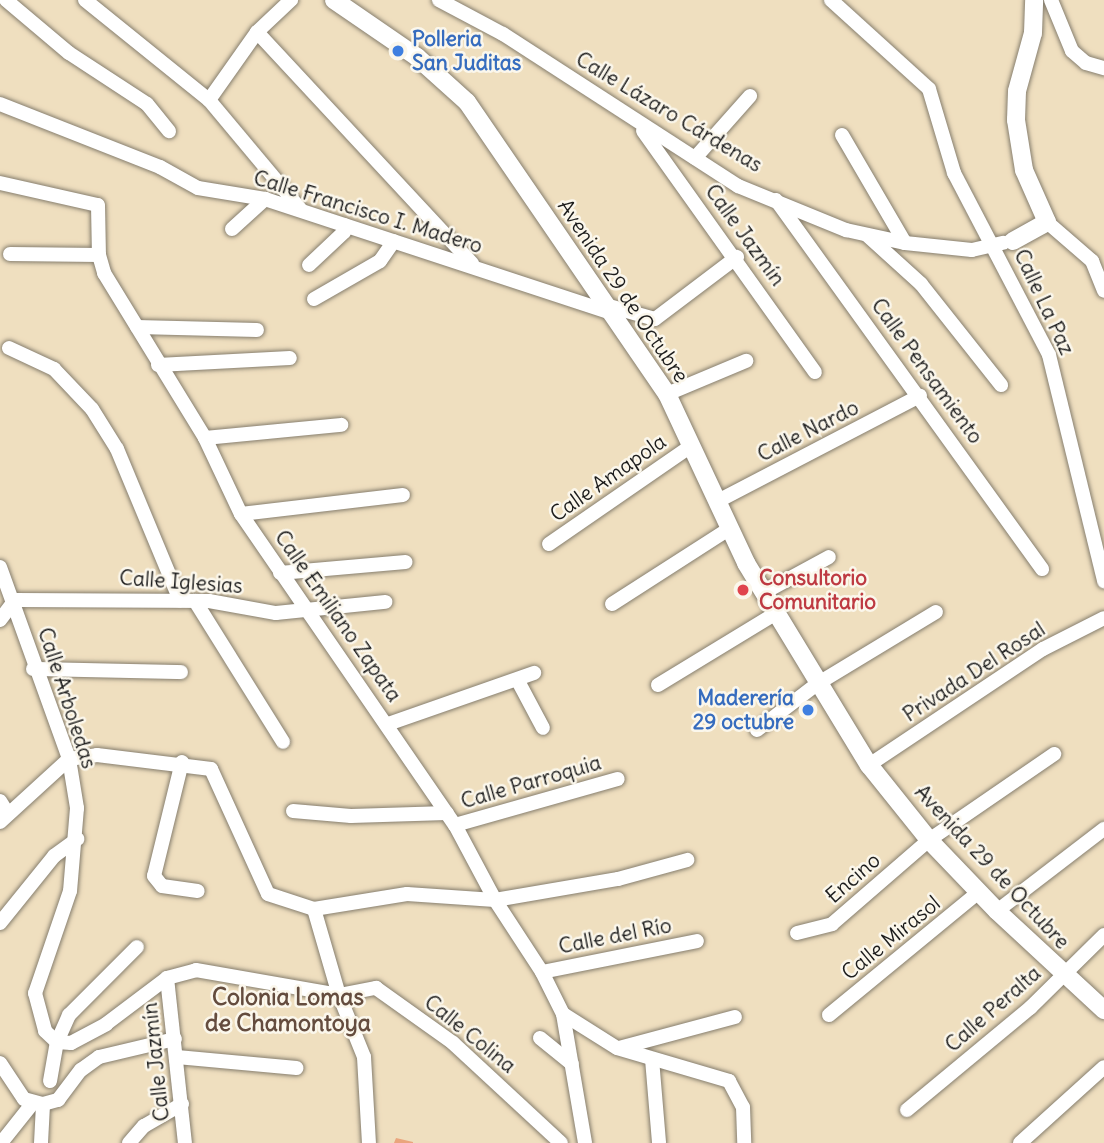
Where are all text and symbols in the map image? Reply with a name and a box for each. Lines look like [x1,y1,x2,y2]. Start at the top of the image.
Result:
place label: Polleria San Juditas [412,26,521,76]
marker: Polleria San Juditas [390,43,406,59]
street label: Calle Lázaro Cárdenas [571,46,767,178]
street label: Calle Francisco I. Madero [250,165,486,259]
street label: Calle Jazmín [700,179,790,291]
street label: Avenida 29 de Octubre [552,195,694,387]
street label: Calle La Paz [1009,245,1079,359]
street label: Calle Pensamiento [866,293,988,449]
street label: Calle Nardo [753,395,863,467]
street label: Calle Amapola [545,429,671,527]
street label: Calle Emiliano Zapata [269,525,407,707]
street label: Calle Iglesias [118,565,244,599]
place label: Consultorio Comunitario [759,565,876,615]
marker: Consultorio Comunitario [733,580,753,600]
street label: Privada Del Rosal [898,617,1050,727]
street label: Calle Arboledas [32,624,102,772]
place label: Maderería 29 octubre [693,685,794,735]
marker: Maderería 29 octubre [800,702,816,718]
street label: Calle Parroquia [458,750,604,814]
street label: Avenida 29 de Octubre [909,780,1075,954]
street label: Encino [821,848,885,908]
street label: Calle Mirasol [837,891,945,985]
street label: Calle del Río [556,913,674,959]
street label: Calle Peralta [940,961,1046,1057]
district label: Colonia Lomas de Chamontoya [205,983,371,1037]
street label: Calle Colina [419,989,521,1079]
street label: Calle Jazmín [137,1001,175,1123]

